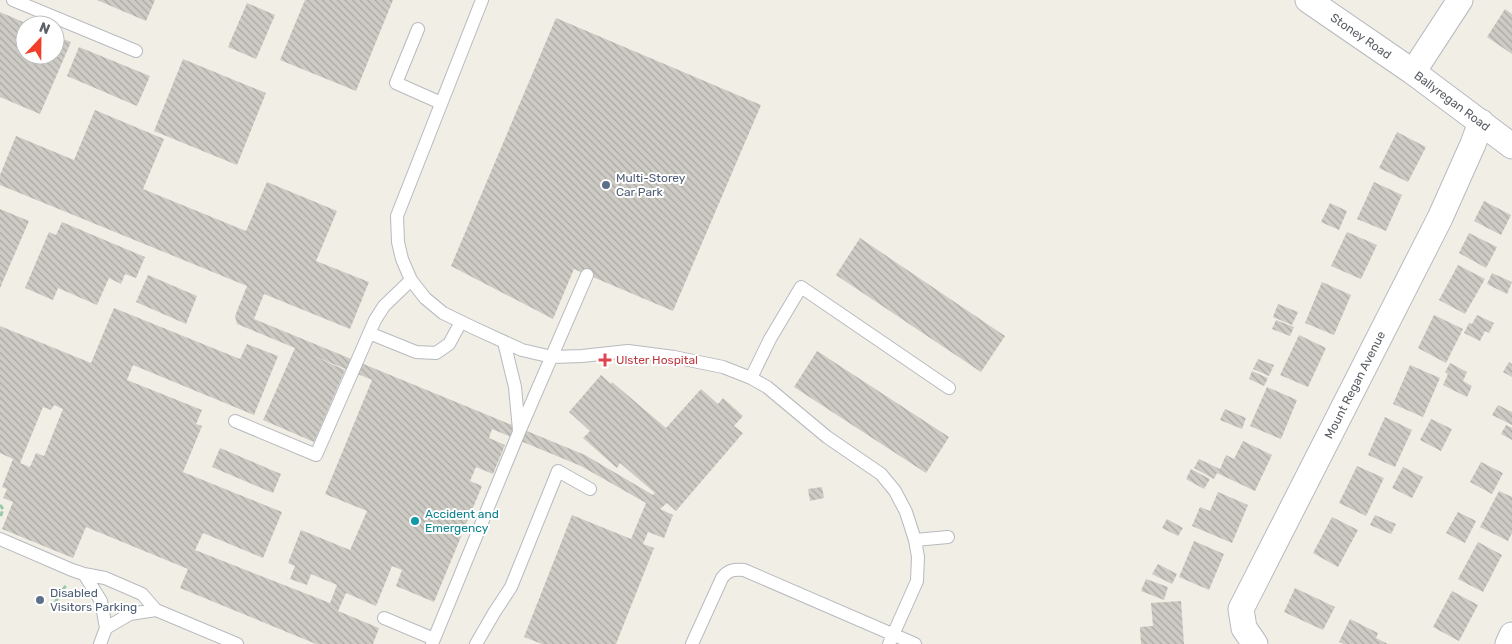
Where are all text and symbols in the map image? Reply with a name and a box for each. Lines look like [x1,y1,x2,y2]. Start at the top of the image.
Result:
street label: Stoney Road [1328,10,1394,62]
north arrow [15,15,65,65]
text: N [37,19,53,38]
street label: Ballyregan Road [1411,68,1493,134]
place label: Multi-Storey Car Park [616,171,686,199]
marker: Multi-Storey Car Park [600,179,612,191]
street label: Mount Regan Avenue [1322,329,1388,441]
marker: Ulster Hospital [598,353,612,367]
place label: Ulster Hospital [616,353,698,367]
place label: Accident and Emergency [425,507,499,535]
marker: Accident and Emergency [409,515,421,527]
place label: Disabled Visitors Parking [50,586,137,614]
marker: Disabled Visitors Parking [34,594,46,606]

